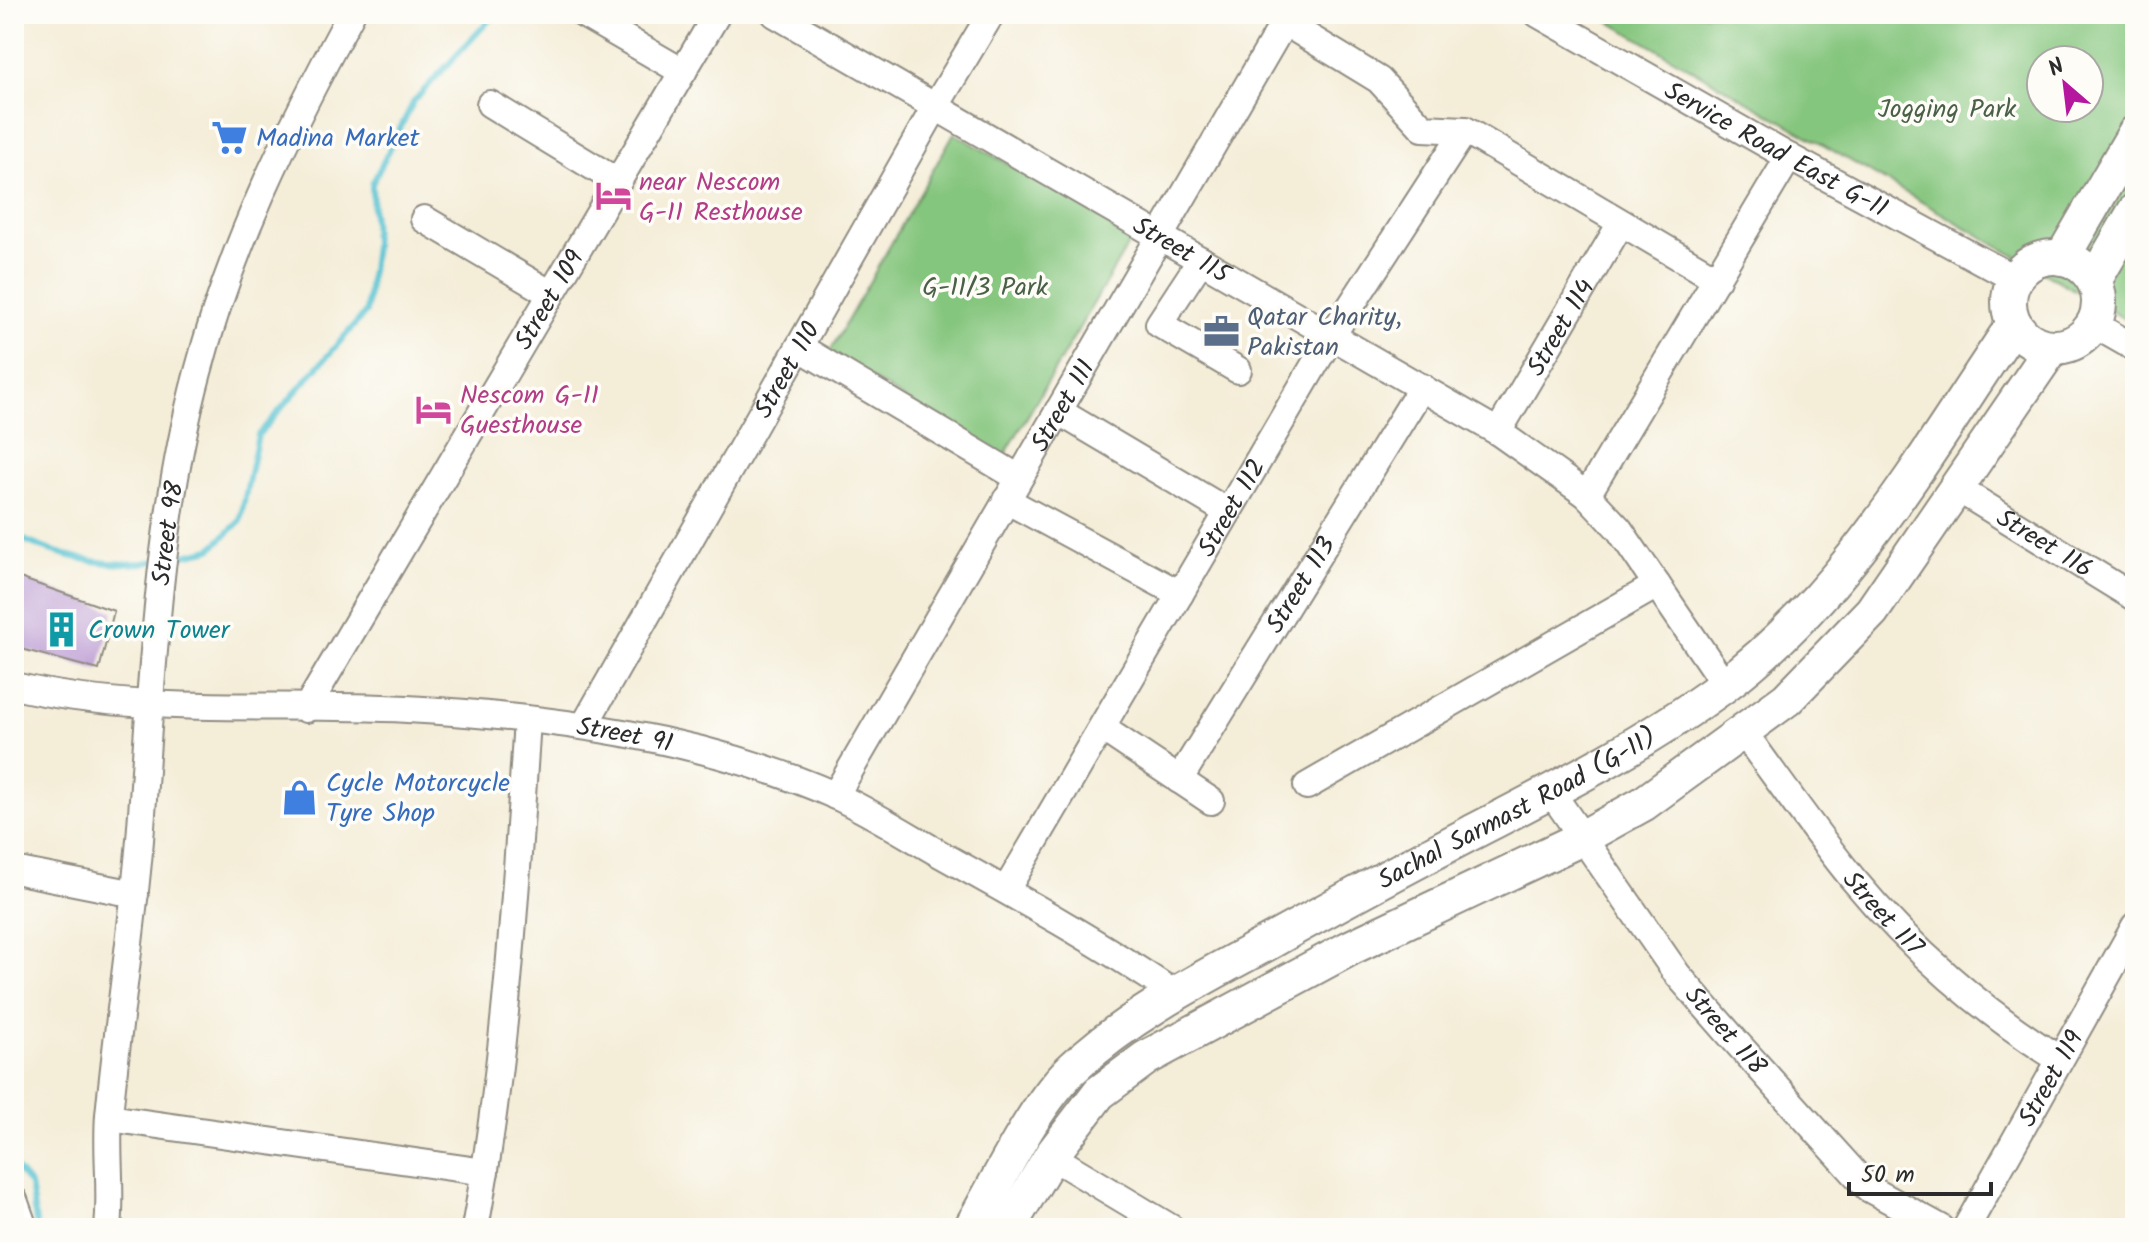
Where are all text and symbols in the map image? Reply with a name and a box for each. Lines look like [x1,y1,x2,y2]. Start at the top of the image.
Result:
north arrow [2025,44,2105,124]
text: N [2042,50,2071,87]
street label: Service Road East G-11 [1656,71,1895,230]
park label: Jogging Park [1878,89,2017,131]
supermarket icon: Madina Market [211,118,249,156]
place label: Madina Market [256,118,421,160]
place label: near Nescom G-11 Resthouse [639,162,803,234]
hotel icon: near Nescom G-11 Resthouse [594,177,632,215]
street label: Street 115 [1124,206,1239,297]
street label: Street 109 [504,242,596,358]
park label: G-11/3 Park [922,267,1049,309]
street label: Street 114 [1516,271,1607,385]
place label: Qatar Charity, Pakistan [1247,297,1402,369]
office icon: Qatar Charity, Pakistan [1202,312,1240,350]
street label: Street 110 [744,314,832,427]
street label: Street 111 [1020,352,1107,460]
place label: Nescom G-11 Guesthouse [460,375,599,447]
hotel icon: Nescom G-11 Guesthouse [415,390,453,428]
street label: Street 112 [1187,451,1278,565]
street label: Street 98 [141,478,197,588]
street label: Street 116 [1988,498,2101,590]
street label: Street 113 [1256,529,1348,642]
building icon: Crown Tower [43,610,81,648]
place label: Crown Tower [88,610,231,652]
street label: Street 91 [574,707,677,766]
street label: Sachal Sarmast Road (G-11) [1370,717,1666,902]
place label: Cycle Motorcycle Tyre Shop [326,763,510,835]
shop icon: Cycle Motorcycle Tyre Shop [281,778,319,816]
street label: Street 117 [1831,862,1934,968]
street label: Street 118 [1673,977,1776,1086]
street label: Street 119 [2008,1022,2096,1135]
scale bar [1849,1146,1991,1196]
text: 50 m [1861,1156,1915,1195]

